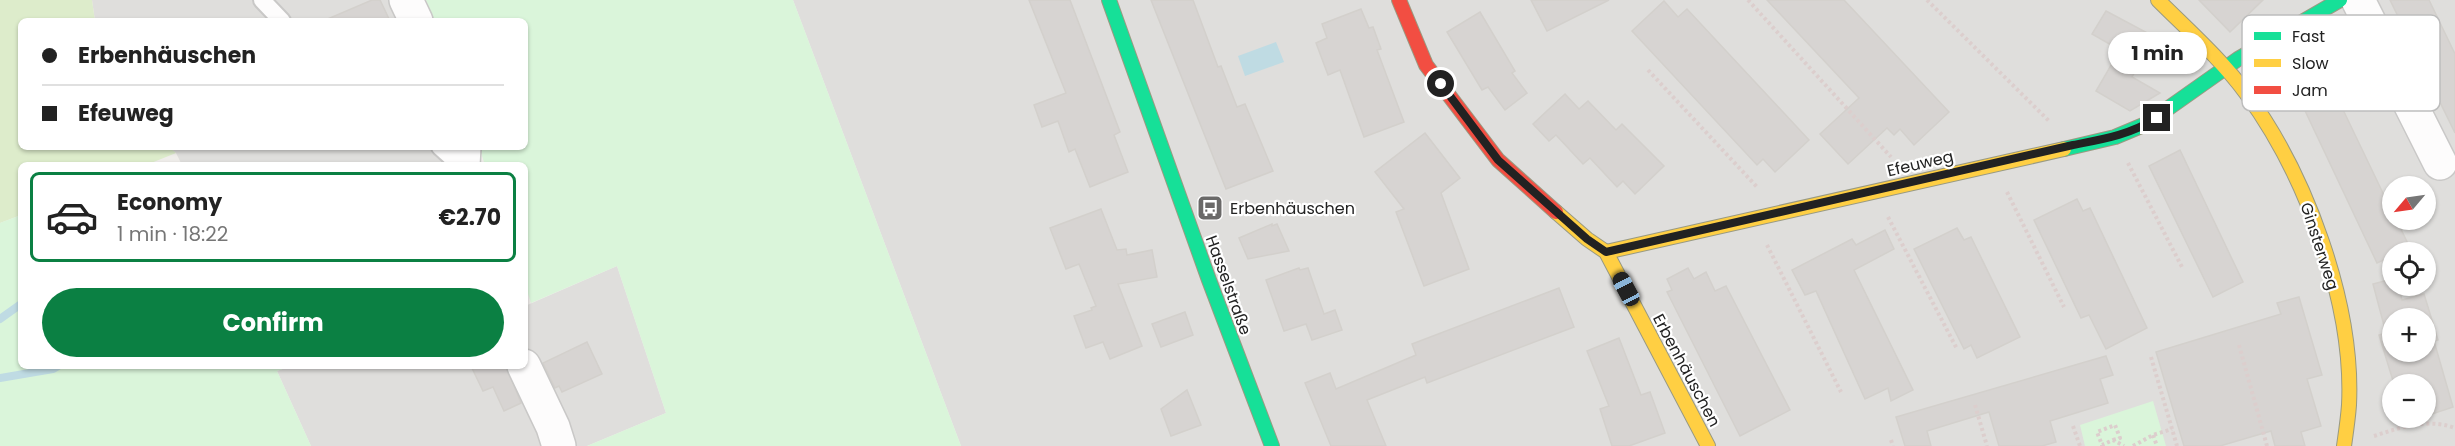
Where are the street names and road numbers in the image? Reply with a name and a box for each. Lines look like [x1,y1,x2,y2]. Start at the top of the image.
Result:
street label: Efeuweg [1885,145,1956,182]
street label: Ginsterweg [2295,200,2344,293]
street label: Hasselstraße [1200,232,1257,338]
street label: Erbenhäuschen [1647,310,1726,431]

